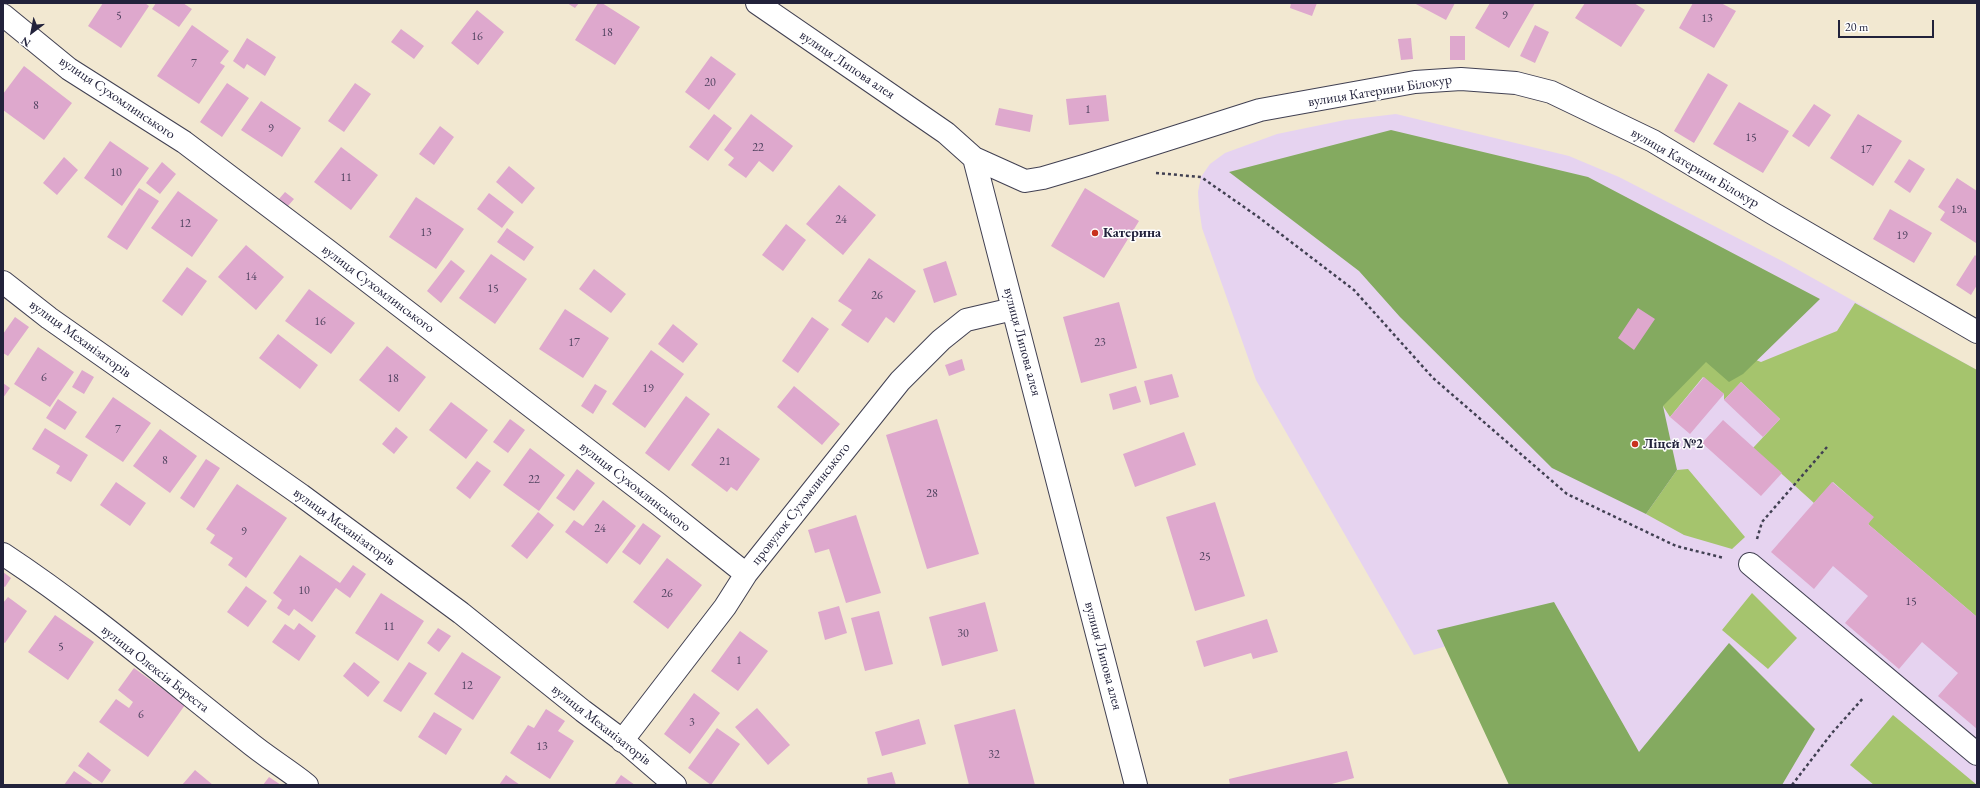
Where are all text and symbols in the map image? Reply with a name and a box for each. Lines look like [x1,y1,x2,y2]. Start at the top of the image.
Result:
house number: 5 [116,9,122,23]
house number: 9 [1502,9,1508,23]
north arrow [12,12,52,52]
house number: 13 [1701,12,1713,26]
scale bar [1840,12,1936,38]
text: 20 m [1845,19,1868,35]
house number: 18 [601,26,613,40]
street label: вулиця Липова алея [796,27,898,103]
house number: 16 [471,30,483,44]
text: N [18,34,33,50]
street label: вулиця Сухомлинського [56,53,178,143]
house number: 7 [191,57,197,71]
street label: вулиця Катерини Білокур [1307,71,1453,111]
house number: 20 [704,76,716,90]
house number: 8 [33,99,39,113]
house number: 1 [1085,103,1091,117]
house number: 9 [268,122,274,136]
street label: вулиця Катерини Білокур [1628,124,1762,212]
house number: 15 [1745,131,1757,145]
house number: 22 [752,141,764,155]
house number: 17 [1860,143,1872,157]
house number: 10 [110,166,122,180]
house number: 11 [340,171,352,185]
house number: 19а [1951,203,1967,217]
house number: 24 [835,213,847,227]
house number: 12 [179,217,191,231]
place label: Катерина [1103,225,1161,241]
house number: 13 [420,226,432,240]
marker: Катерина [1090,228,1100,238]
house number: 19 [1896,229,1908,243]
street label: вулиця Сухомлинського [318,241,438,337]
house number: 14 [245,270,257,284]
house number: 15 [487,282,499,296]
street label: вулиця Липова алея [999,286,1045,398]
house number: 26 [871,289,883,303]
street label: вулиця Механізаторів [26,296,134,382]
house number: 16 [314,315,326,329]
house number: 17 [568,336,580,350]
house number: 23 [1094,336,1106,350]
house number: 6 [41,371,47,385]
house number: 18 [387,372,399,386]
house number: 19 [642,382,654,396]
house number: 7 [115,423,121,437]
place label: Ліцей №2 [1643,436,1703,452]
street label: вулиця Сухомлинського [576,438,694,536]
street label: провулок Сухомлинського [748,439,854,569]
marker: Ліцей №2 [1630,439,1640,449]
house number: 8 [162,454,168,468]
house number: 21 [719,455,731,469]
house number: 22 [528,473,540,487]
street label: вулиця Механізаторів [290,484,398,570]
house number: 28 [926,487,938,501]
house number: 24 [594,522,606,536]
house number: 9 [241,525,247,539]
house number: 25 [1199,550,1211,564]
house number: 10 [298,584,310,598]
house number: 26 [661,587,673,601]
house number: 15 [1905,595,1917,609]
street label: вулиця Липова алея [1080,600,1126,712]
house number: 11 [383,620,395,634]
street label: вулиця Олексія Береста [98,622,212,716]
house number: 30 [957,627,969,641]
house number: 5 [58,640,64,654]
house number: 1 [736,654,742,668]
house number: 12 [461,679,473,693]
street label: вулиця Механізаторів [548,681,654,769]
house number: 6 [138,708,144,722]
house number: 3 [689,716,695,730]
house number: 13 [536,740,548,754]
house number: 32 [988,748,1000,762]

